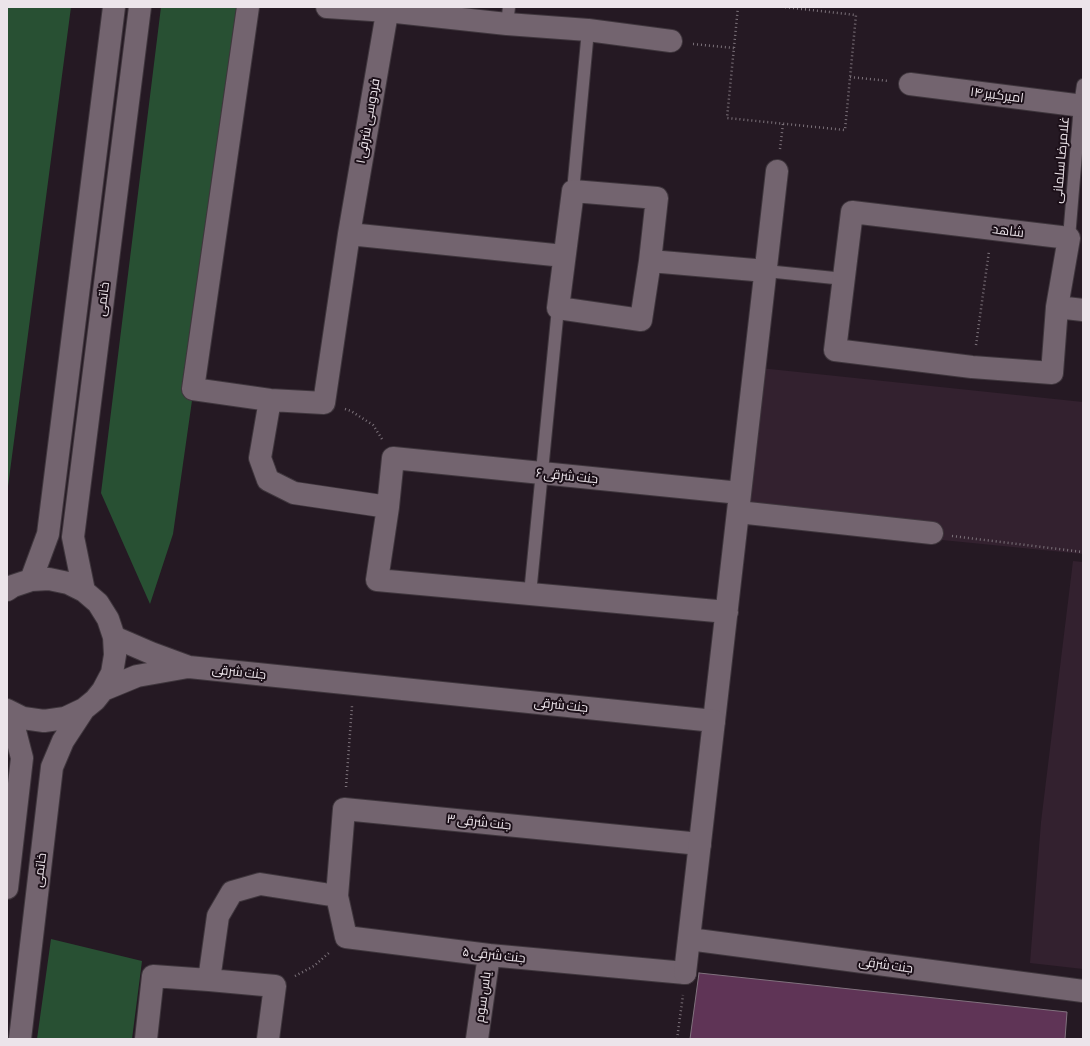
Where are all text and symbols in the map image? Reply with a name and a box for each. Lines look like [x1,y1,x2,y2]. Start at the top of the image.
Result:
street label: فردوسی شرقی ۱ [353,77,383,165]
street label: امیرکبیر ۱۴ [969,84,1025,106]
street label: غلامرضا سلمانی [1049,116,1073,204]
street label: شاهد [991,221,1025,241]
street label: خاتمی [93,281,113,317]
street label: جنت شرقی ۶ [535,465,599,487]
street label: جنت شرقی [211,661,267,683]
street label: جنت شرقی [533,694,589,716]
street label: جنت شرقی ۳ [446,811,512,833]
street label: خاتمی [30,852,50,888]
street label: جنت شرقی ۵ [462,944,526,966]
street label: جنت شرقی [858,953,914,977]
street label: یاس سوم [472,971,494,1023]

